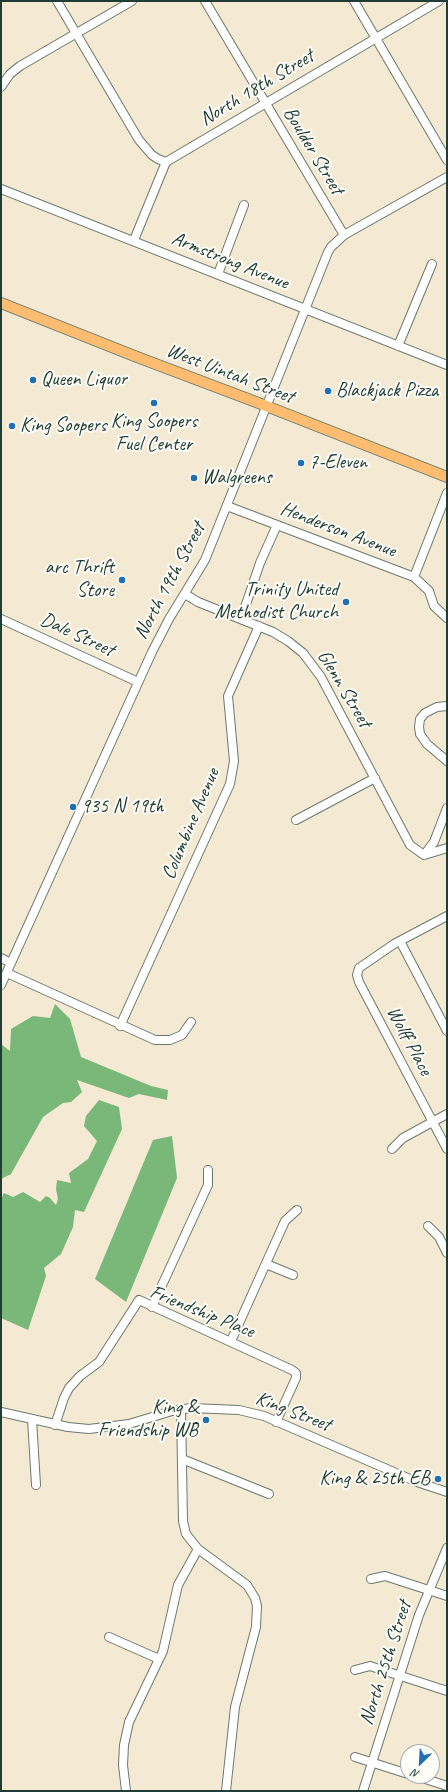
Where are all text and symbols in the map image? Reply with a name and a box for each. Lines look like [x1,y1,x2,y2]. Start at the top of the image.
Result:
street label: North 18th Street [196,45,318,131]
street label: Boulder Street [277,103,349,199]
street label: Armstrong Avenue [168,227,292,295]
street label: West Uintah Street [163,339,297,409]
place label: Queen Liquor [41,368,127,392]
marker: Queen Liquor [28,375,38,385]
place label: Blackjack Pizza [336,379,438,403]
marker: Blackjack Pizza [323,386,333,396]
marker: King Soopers Fuel Center [149,398,159,408]
place label: King Soopers Fuel Center [111,410,197,457]
place label: King Soopers [20,414,107,438]
marker: King Soopers [7,421,17,431]
place label: 7-Eleven [309,451,367,475]
marker: 7-Eleven [296,458,306,468]
place label: Walgreens [202,466,272,490]
marker: Walgreens [189,473,199,483]
street label: Henderson Avenue [277,497,399,563]
street label: North 19th Street [129,518,211,644]
place label: arc Thrift Store [45,556,114,603]
marker: arc Thrift Store [117,575,127,585]
place label: Trinity United Methodist Church [214,578,338,625]
marker: Trinity United Methodist Church [341,597,351,607]
street label: Dale Street [36,608,118,662]
street label: Glenn Street [312,646,376,732]
street label: Columbine Avenue [157,765,225,883]
place label: 935 N 19th [81,795,163,819]
marker: 935 N 19th [68,802,78,812]
street label: Wolff Place [381,1002,437,1080]
street label: Friendship Place [146,1280,258,1344]
street label: King Street [252,1387,334,1437]
place label: King & Friendship WB [98,1396,198,1443]
marker: King & Friendship WB [201,1415,211,1425]
place label: King & 25th EB [320,1467,430,1491]
marker: King & 25th EB [433,1474,443,1484]
street label: North 25th Street [355,1598,417,1728]
north arrow [400,1744,440,1784]
text: N [410,1766,421,1782]

